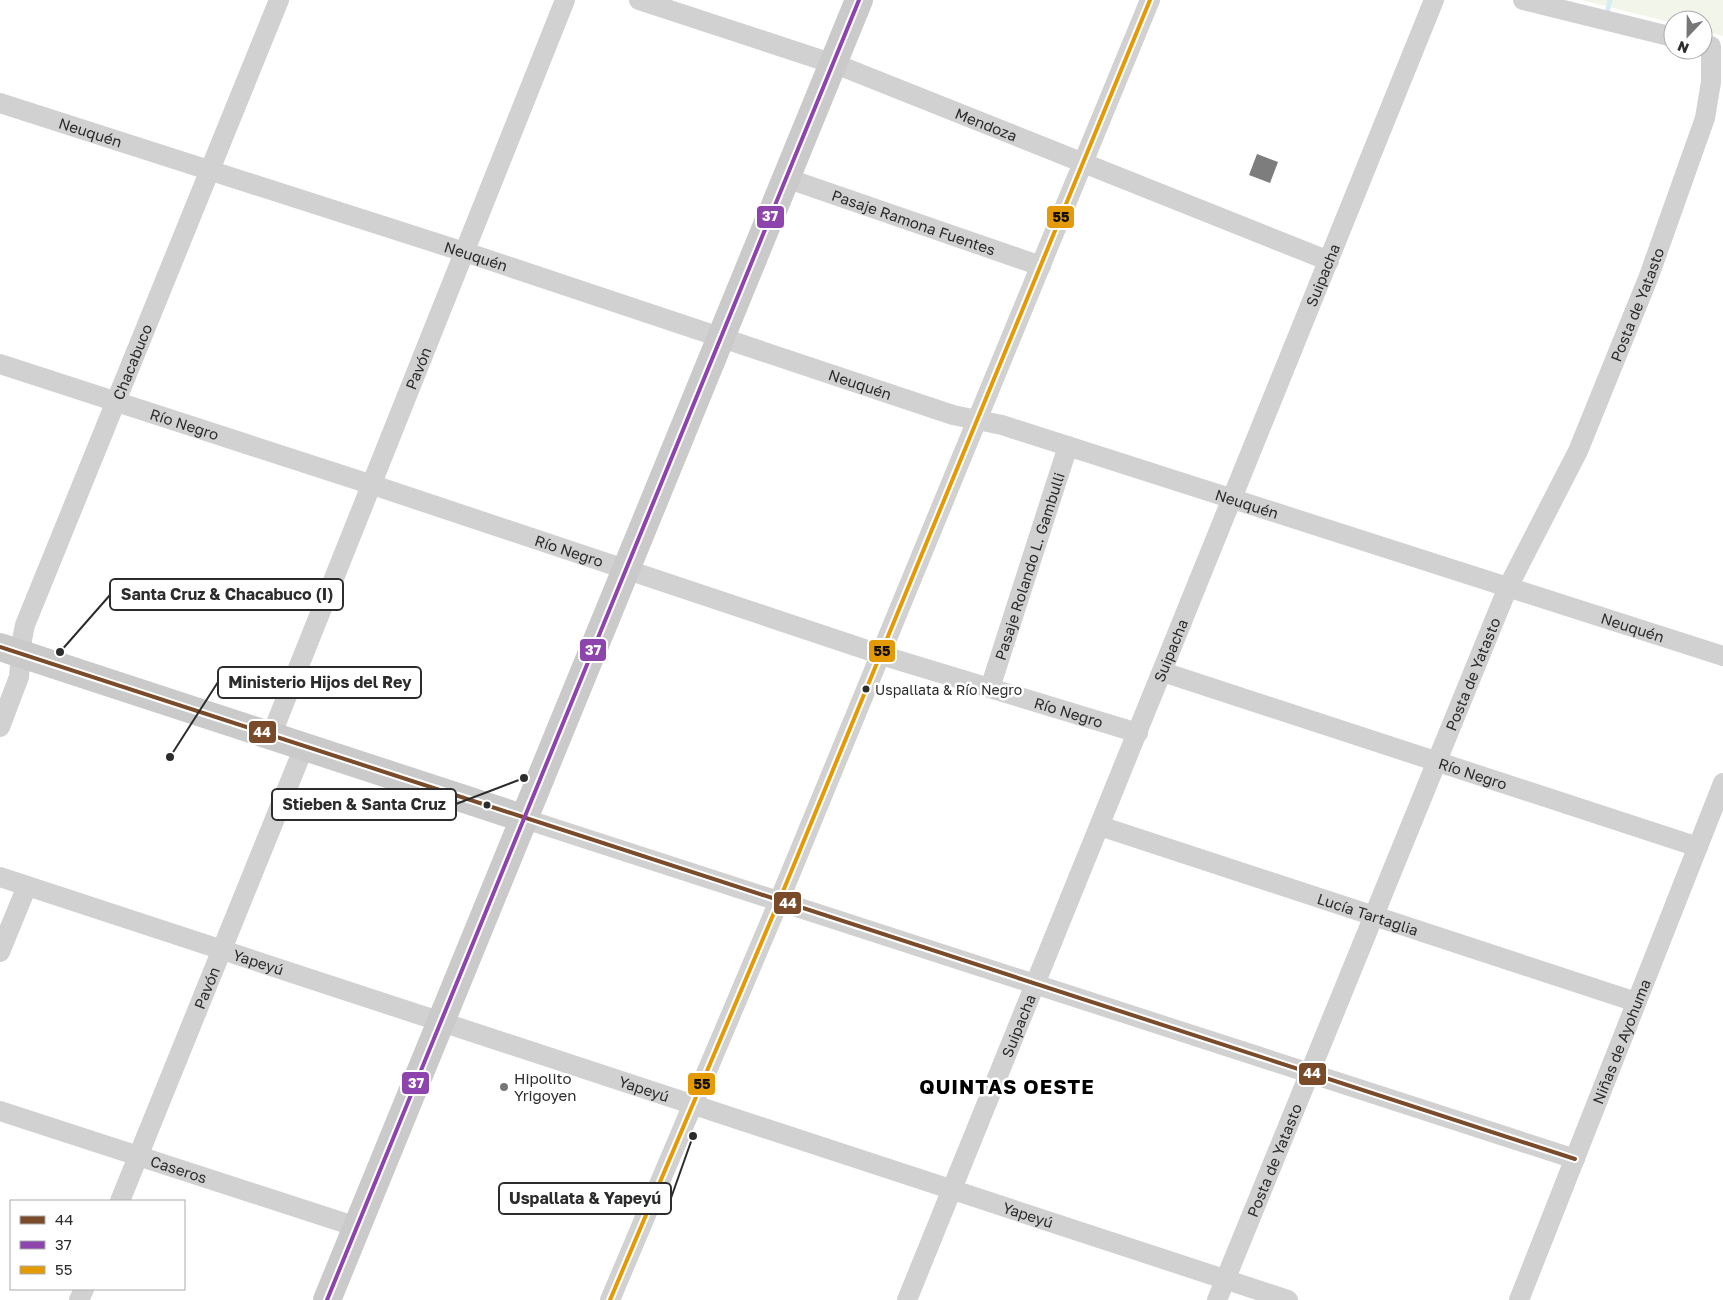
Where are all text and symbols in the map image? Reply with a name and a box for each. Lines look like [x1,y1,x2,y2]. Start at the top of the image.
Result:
north arrow [1663,10,1713,60]
text: N [1675,38,1691,57]
street label: Mendoza [953,104,1020,145]
street label: Neuquén [57,113,124,151]
street label: Pasaje Ramona Fuentes [829,185,998,259]
line badge: 37 [756,205,785,229]
line badge: 55 [1046,205,1075,229]
text: 37 [762,207,778,224]
text: 55 [1052,208,1070,225]
street label: Neuquén [442,237,510,275]
street label: Suipacha [1302,241,1343,309]
street label: Posta de Yatasto [1606,245,1667,364]
street label: Chacabuco [109,321,155,402]
street label: Pavón [401,344,434,392]
street label: Neuquén [826,365,894,403]
street label: Río Negro [148,404,221,443]
street label: Pasaje Rolando L. Gambulli [991,470,1068,662]
street label: Neuquén [1213,485,1281,522]
street label: Río Negro [533,531,606,570]
callout: Santa Cruz & Chacabuco (I) [110,579,343,610]
text: Santa Cruz & Chacabuco (I) [121,584,333,604]
street label: Neuquén [1599,608,1667,646]
street label: Posta de Yatasto [1441,615,1504,733]
street label: Suipacha [1150,616,1191,684]
line badge: 37 [579,638,607,662]
line badge: 55 [868,639,896,663]
text: 37 [585,641,601,658]
text: 55 [873,642,891,659]
callout: Ministerio Hijos del Rey [218,667,421,698]
text: Ministerio Hijos del Rey [228,672,412,692]
place label: Uspallata & Río Negro [875,681,1022,698]
marker: Uspallata & Río Negro [861,684,871,694]
street label: Río Negro [1032,693,1105,731]
line badge: 44 [248,720,277,744]
text: 44 [253,723,271,740]
street label: Río Negro [1436,754,1509,793]
callout: Stieben & Santa Cruz [272,789,456,820]
text: Stieben & Santa Cruz [282,794,446,814]
unlabelled marker [482,800,492,810]
street label: Lucía Tartaglia [1315,889,1421,939]
line badge: 44 [773,891,802,915]
text: 44 [779,894,797,911]
street label: Yapeyú [231,945,286,979]
street label: Pavón [190,964,223,1012]
street label: Niñas de Ayohuma [1588,976,1654,1107]
street label: Suipacha [997,992,1039,1060]
line badge: 44 [1298,1062,1327,1086]
text: 44 [1303,1064,1321,1081]
place label: Hipolito Yrigoyen [514,1069,577,1104]
line badge: 37 [401,1071,430,1095]
street label: Yapeyú [617,1072,672,1105]
line badge: 55 [687,1072,716,1096]
text: 37 [408,1074,424,1091]
district label: QUINTAS OESTE [919,1074,1095,1098]
text: 55 [693,1075,711,1092]
marker: Hipolito Yrigoyen [498,1081,510,1093]
street label: Posta de Yatasto [1243,1101,1305,1220]
street label: Caseros [148,1152,209,1187]
callout: Uspallata & Yapeyú [499,1183,671,1214]
text: Uspallata & Yapeyú [509,1188,661,1208]
street label: Yapeyú [1000,1198,1055,1231]
legend [10,1200,185,1290]
text: 44 [55,1210,73,1228]
text: 37 [55,1235,72,1253]
text: 55 [55,1260,72,1278]

